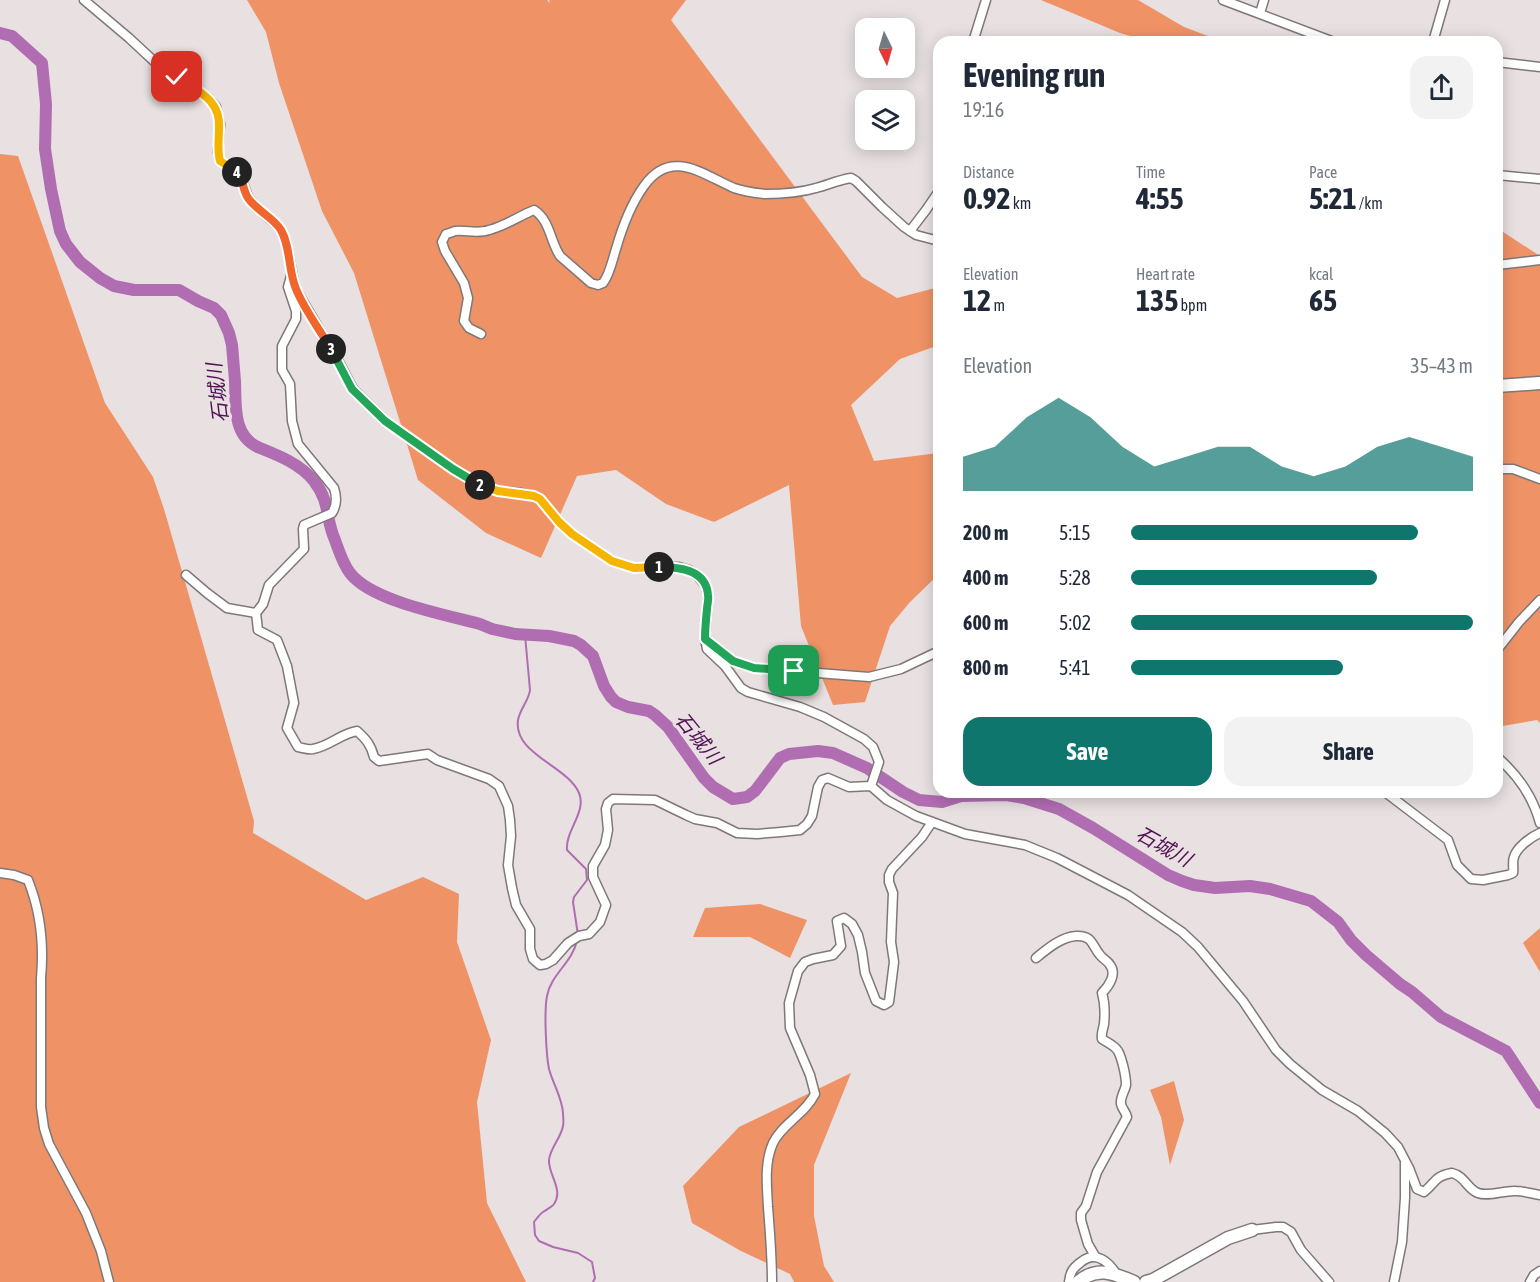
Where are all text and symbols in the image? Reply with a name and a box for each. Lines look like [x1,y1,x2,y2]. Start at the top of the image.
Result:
north arrow [855,18,915,78]
map controls [855,18,915,150]
pin [151,51,202,102]
text: Evening run [963,56,1105,94]
button: share [1410,56,1473,119]
icon: check [160,60,193,93]
button: layers [855,90,915,150]
text: 19:16 [963,98,1004,121]
pin: 4 [222,157,252,187]
text: 4 [233,163,241,181]
text: Distance [963,163,1014,181]
text: Time [1136,163,1165,181]
text: Pace [1309,163,1337,181]
text: 0.92 [963,181,1011,215]
text: 4:55 [1136,181,1184,215]
text: 5:21 [1309,181,1357,215]
text: km [1011,194,1031,212]
text: /km [1357,194,1383,212]
text: Elevation [963,265,1018,283]
text: Heart rate [1136,265,1195,283]
text: kcal [1309,265,1333,283]
text: 12 [963,283,991,317]
text: 135 [1136,283,1178,317]
text: 65 [1309,283,1337,317]
text: m [991,296,1005,314]
text: bpm [1178,296,1207,314]
pin: 3 [316,334,346,364]
text: 3 [327,340,335,358]
text: Elevation [963,354,1032,377]
text: 35–43 m [1410,354,1473,377]
water label: 石城川 [202,360,232,424]
pin: 2 [465,470,495,500]
text: 2 [476,476,484,494]
text: 200 m [963,521,1008,544]
text: 5:15 [1059,521,1091,544]
pin: 1 [644,552,674,582]
text: 1 [655,558,663,576]
text: 400 m [963,566,1008,589]
text: 5:28 [1059,566,1091,589]
text: 600 m [963,611,1008,634]
text: 5:02 [1059,611,1091,634]
pin [768,645,819,696]
icon: arrive [777,654,810,687]
text: 800 m [963,656,1008,679]
text: 5:41 [1059,656,1091,679]
water label: 石城川 [671,707,728,770]
button: Save [963,717,1212,786]
button: Share [1224,717,1473,786]
water label: 石城川 [1132,821,1198,872]

